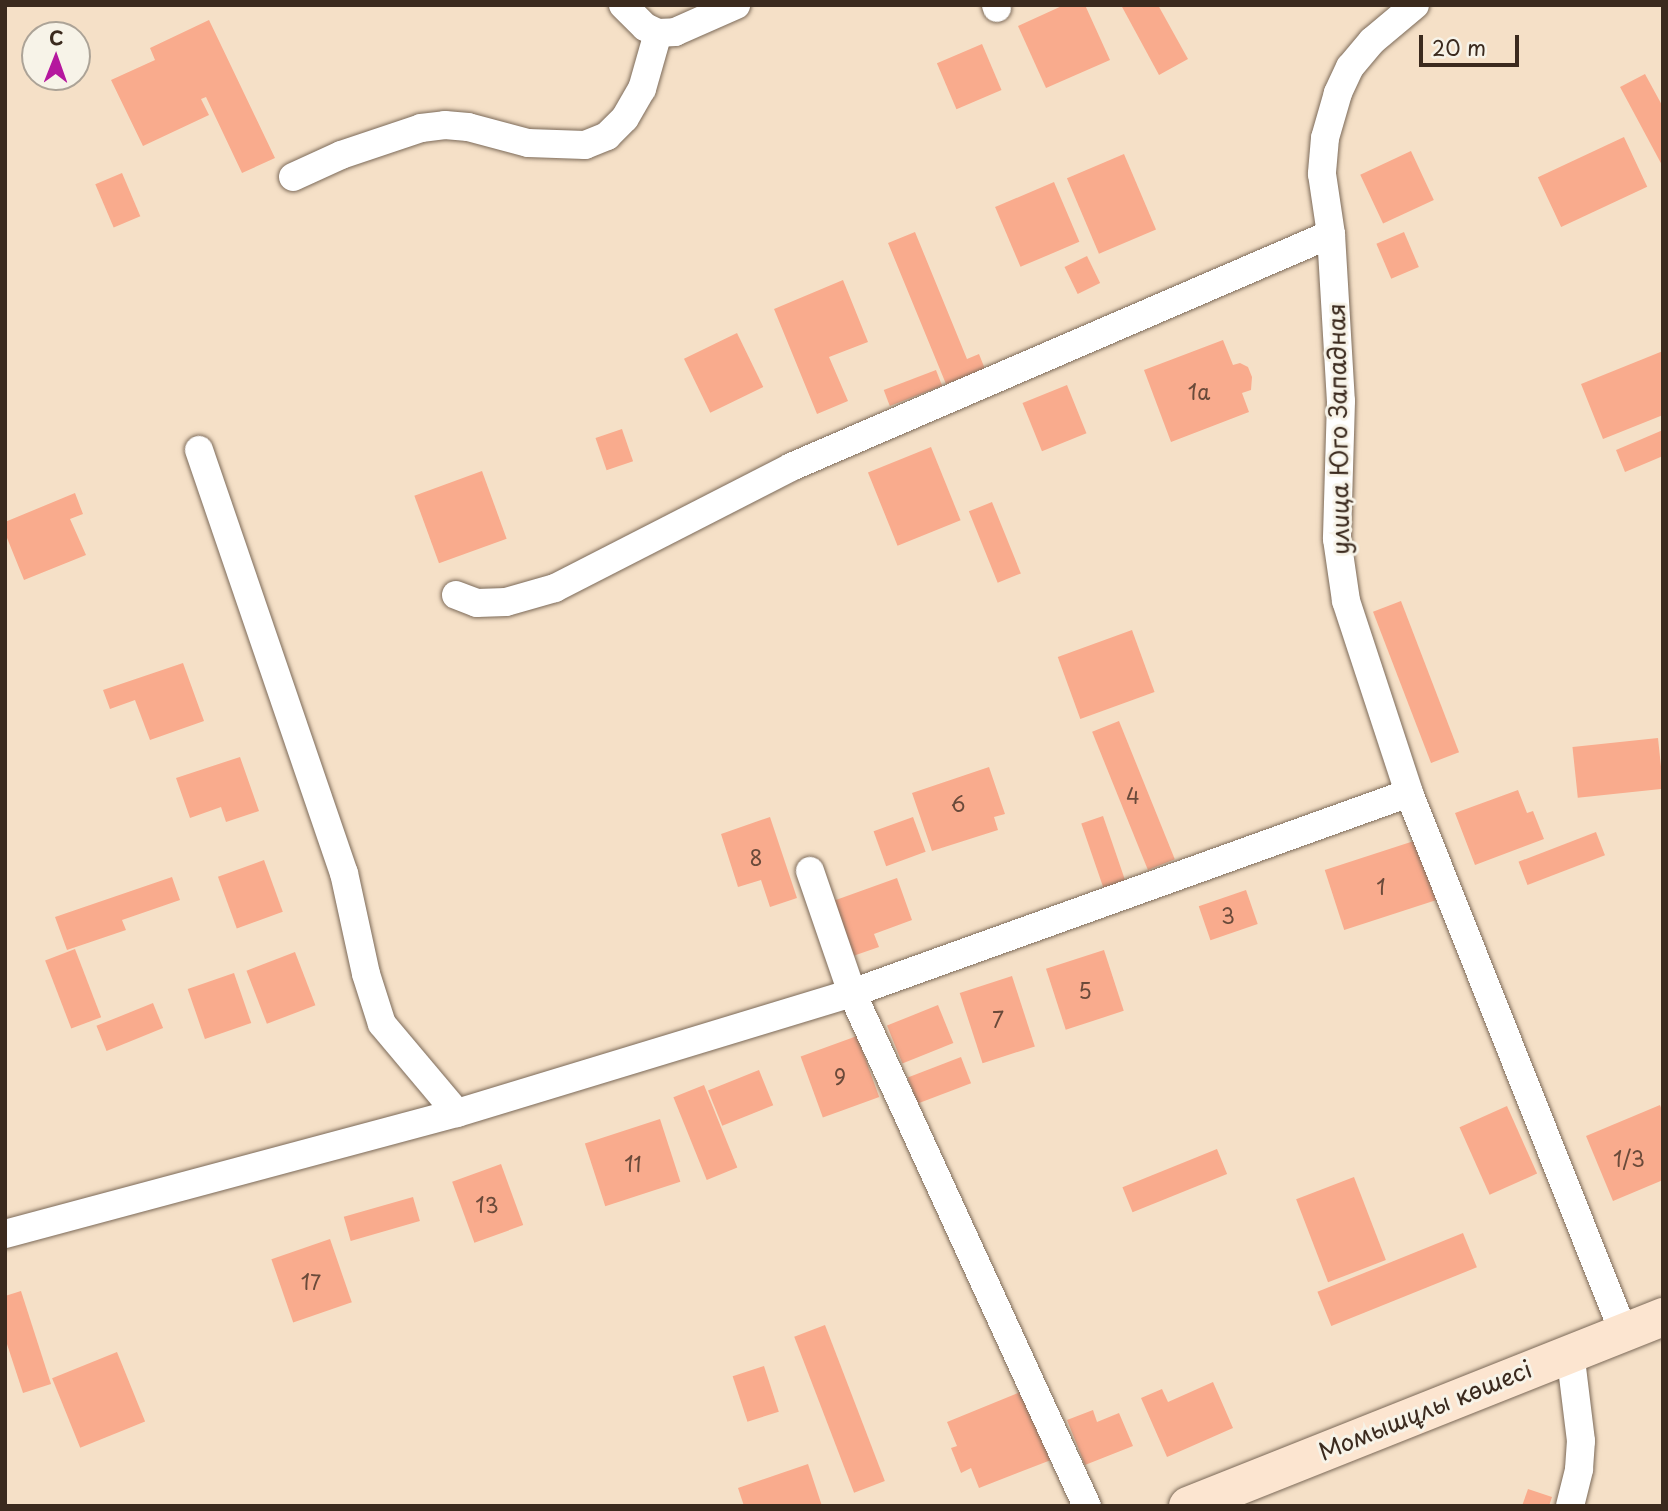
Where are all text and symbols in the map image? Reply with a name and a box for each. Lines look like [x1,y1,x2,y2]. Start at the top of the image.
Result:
north arrow [21,21,91,91]
scale bar [1423,21,1523,65]
text: С [49,23,64,51]
text: 20 m [1432,31,1486,63]
street label: улица Юго Западная [1321,302,1355,556]
house number: 1а [1188,378,1210,404]
house number: 4 [1126,782,1140,808]
house number: 6 [951,790,965,816]
house number: 8 [749,844,763,870]
house number: 1 [1376,873,1386,899]
house number: 3 [1221,902,1235,928]
house number: 5 [1078,977,1092,1003]
house number: 7 [992,1006,1004,1032]
house number: 9 [834,1063,846,1089]
house number: 1/3 [1613,1145,1645,1171]
house number: 11 [624,1150,642,1176]
house number: 13 [475,1191,499,1217]
house number: 17 [301,1268,321,1294]
street label: Момышұлы көшесі [1314,1354,1536,1466]

